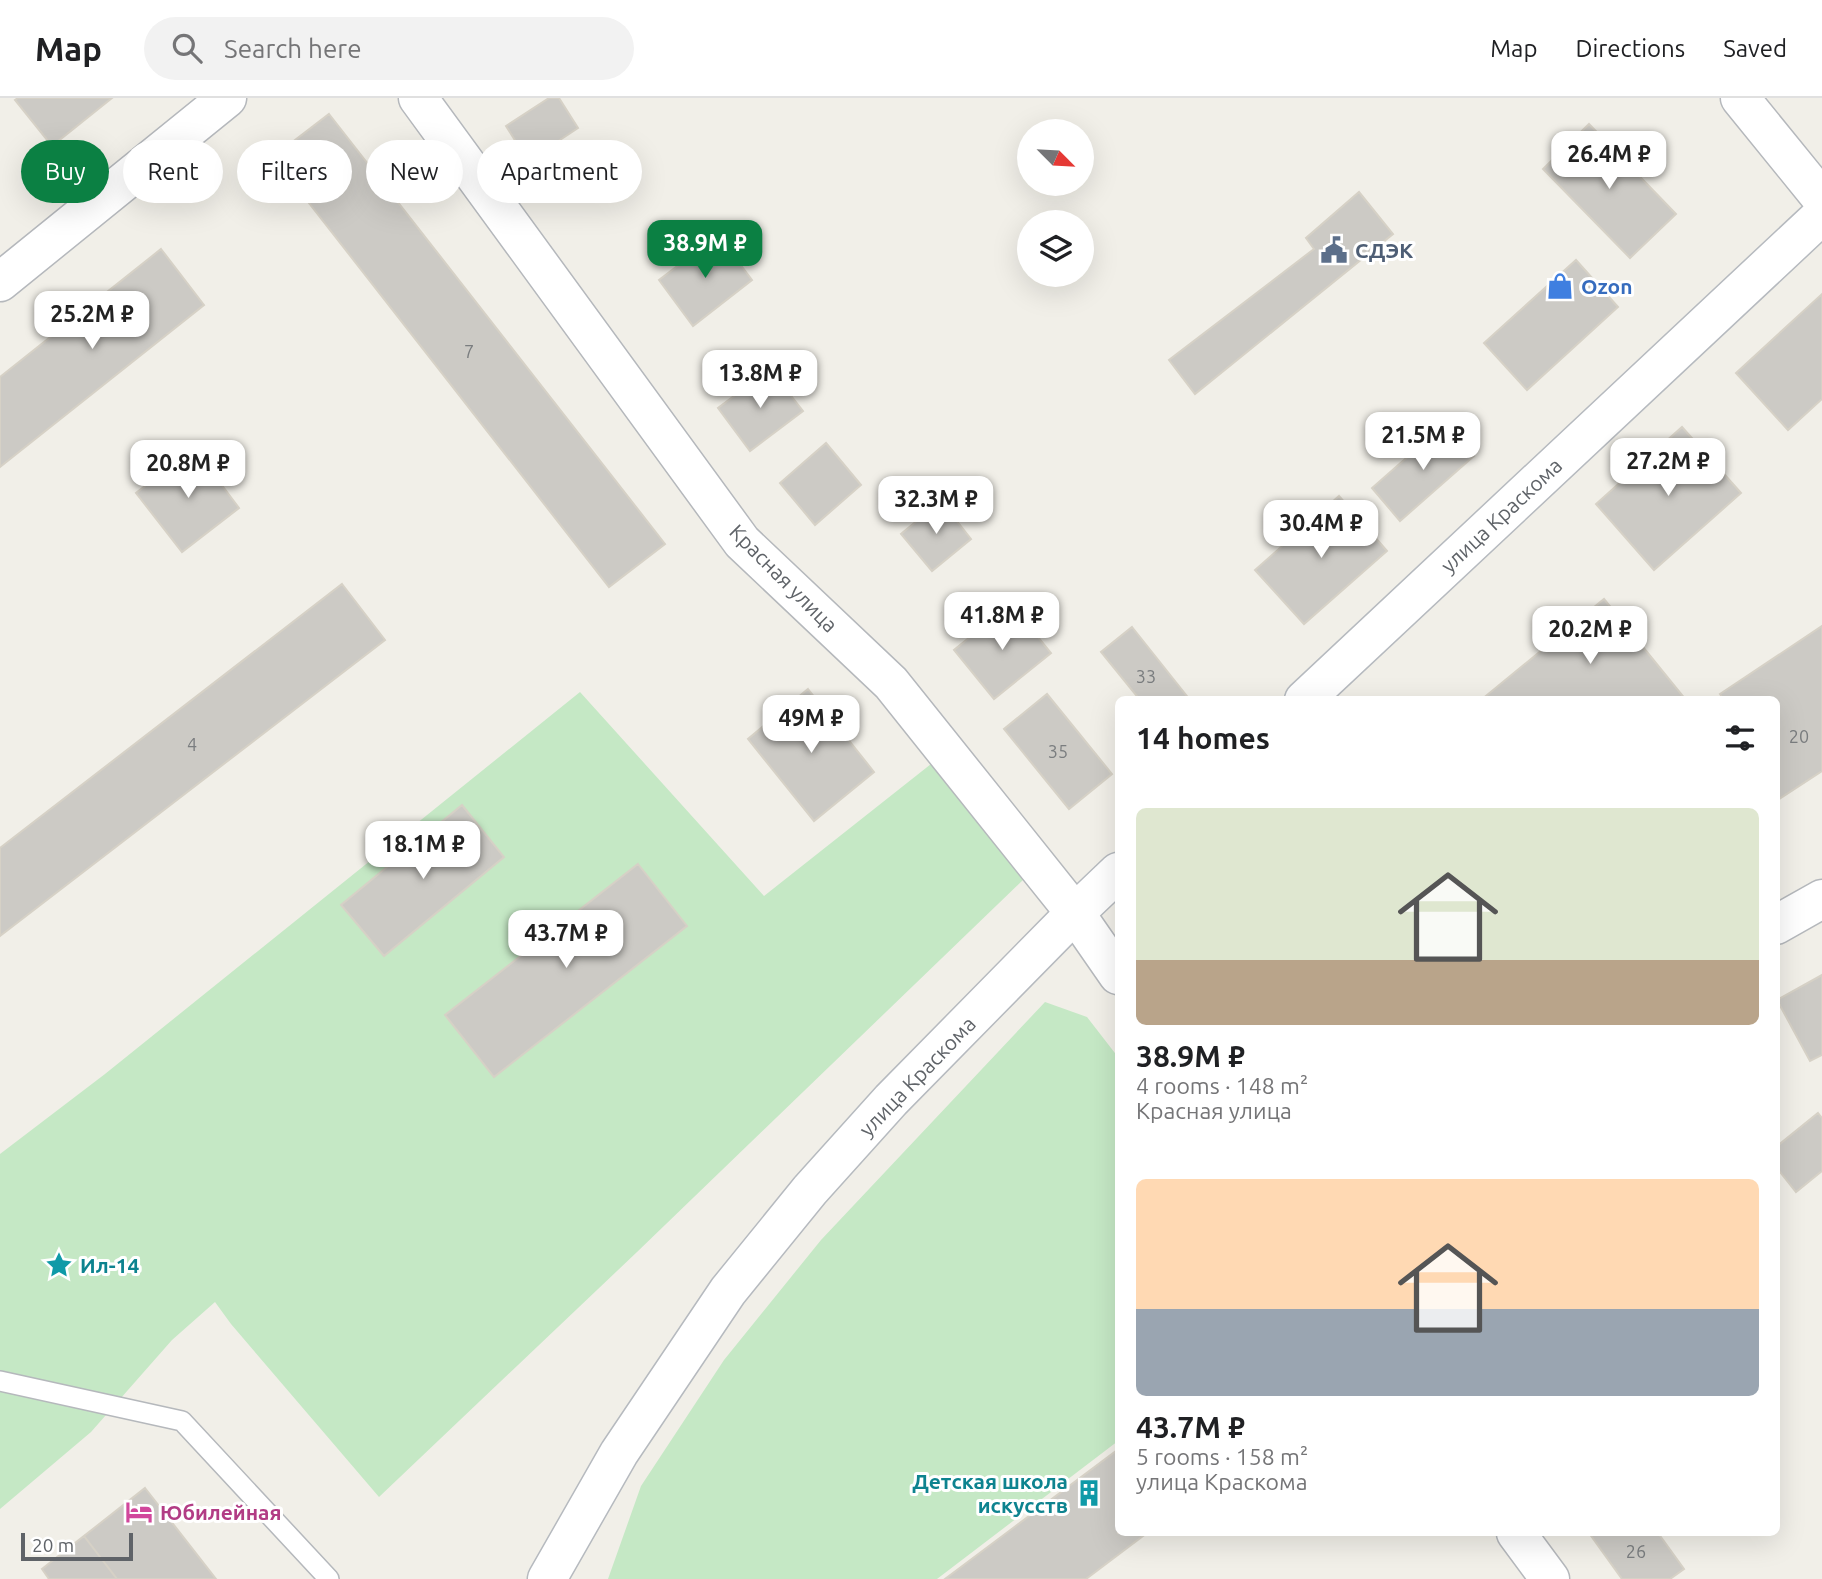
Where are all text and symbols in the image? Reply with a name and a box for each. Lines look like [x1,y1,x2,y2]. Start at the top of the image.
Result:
search box [144,17,634,80]
icon: search [168,29,206,67]
text: Map [35,30,102,67]
text: Search here [224,34,362,63]
text: Map [1490,35,1537,62]
text: Directions [1575,35,1685,62]
text: Saved [1723,35,1787,62]
north arrow [1017,119,1094,196]
map controls [1017,119,1094,287]
pin: 26.4M ₽ [1544,132,1674,191]
chip: Buy [21,140,109,203]
chip: Rent [123,140,223,203]
chip: Filters [237,140,352,203]
chip: New [366,140,463,203]
chip: Apartment [477,140,642,203]
text: 26.4M ₽ [1567,141,1651,166]
button: layers [1017,210,1094,287]
pin: 38.9M ₽ [640,220,770,280]
text: 38.9M ₽ [663,230,747,255]
public building icon: СДЭК [1319,235,1349,265]
place label: СДЭК [1355,238,1413,262]
shop icon: Ozon [1545,271,1575,301]
place label: Ozon [1581,274,1632,298]
pin: 25.2M ₽ [27,292,157,351]
text: 25.2M ₽ [50,301,134,326]
house number: 7 [464,341,474,361]
pin: 13.8M ₽ [695,350,825,410]
text: 13.8M ₽ [718,360,802,385]
pin: 21.5M ₽ [1358,412,1488,472]
text: 21.5M ₽ [1381,422,1465,447]
pin: 27.2M ₽ [1603,438,1733,498]
pin: 20.8M ₽ [123,440,253,500]
text: 27.2M ₽ [1626,448,1710,473]
text: 20.8M ₽ [146,450,230,475]
street label: улица Краскома [1436,453,1566,577]
pin: 32.3M ₽ [871,476,1001,536]
text: 32.3M ₽ [894,486,978,511]
pin: 30.4M ₽ [1256,500,1386,560]
text: 30.4M ₽ [1279,510,1363,535]
street label: Красная улица [725,519,843,637]
pin: 41.8M ₽ [937,592,1067,652]
text: 41.8M ₽ [960,602,1044,627]
pin: 20.2M ₽ [1525,606,1655,666]
text: 20.2M ₽ [1548,616,1632,641]
house number: 33 [1136,666,1156,686]
pin: 49M ₽ [762,696,860,755]
text: 49M ₽ [779,705,843,730]
icon: filters [1721,719,1759,757]
text: 14 homes [1136,721,1270,755]
house number: 20 [1789,726,1809,746]
house number: 4 [187,734,197,754]
house number: 35 [1048,741,1068,761]
pin: 18.1M ₽ [358,822,488,881]
text: 18.1M ₽ [381,831,465,856]
icon: home [1385,854,1511,980]
pin: 43.7M ₽ [501,910,631,970]
text: 43.7M ₽ [524,920,608,945]
street label: улица Краскома [854,1011,980,1141]
text: 38.9M ₽ [1136,1039,1245,1073]
text: 4 rooms · 148 m² [1136,1073,1308,1098]
text: Красная улица [1136,1098,1292,1123]
icon: home [1385,1225,1511,1351]
place icon: Ил-14 [44,1250,74,1280]
place label: Ил-14 [80,1253,140,1277]
text: 43.7M ₽ [1136,1410,1245,1444]
text: 5 rooms · 158 m² [1136,1444,1308,1469]
place label: Детская школа искусств [912,1469,1068,1517]
text: улица Краскома [1136,1469,1308,1494]
building icon: Детская школа искусств [1074,1478,1104,1508]
hotel icon: Юбилейная [124,1497,154,1527]
place label: Юбилейная [160,1500,282,1524]
scale bar [21,1530,133,1562]
text: 20 m [32,1534,74,1556]
house number: 26 [1626,1541,1646,1561]

